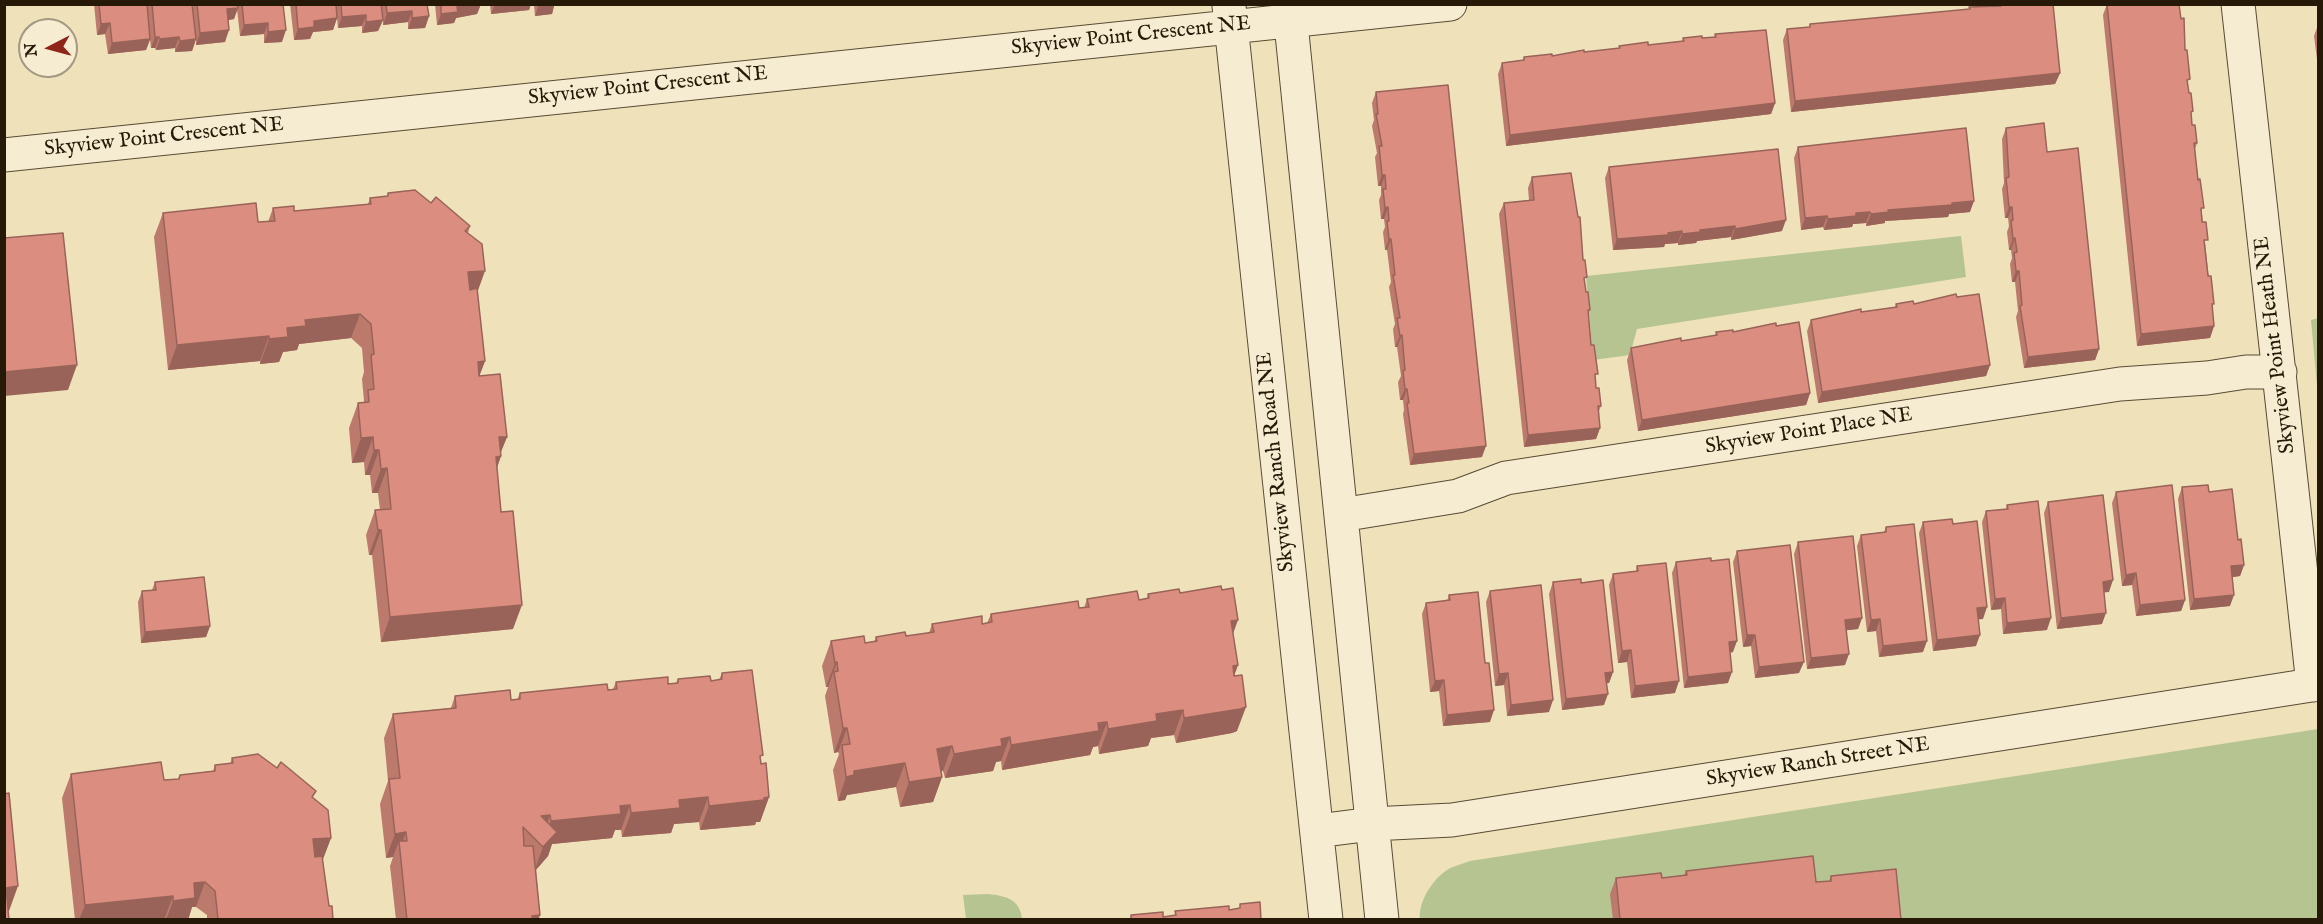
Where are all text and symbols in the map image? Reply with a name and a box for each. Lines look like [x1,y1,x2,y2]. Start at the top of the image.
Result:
street label: Skyview Point Crescent NE [1010,12,1252,62]
north arrow [18,18,78,78]
text: N [21,42,43,58]
street label: Skyview Point Crescent NE [527,62,769,112]
street label: Skyview Point Crescent NE [43,113,285,163]
street label: Skyview Point Heath NE [2250,235,2302,455]
street label: Skyview Ranch Road NE [1253,351,1301,573]
street label: Skyview Point Place NE [1703,403,1915,461]
street label: Skyview Ranch Street NE [1705,733,1931,793]

